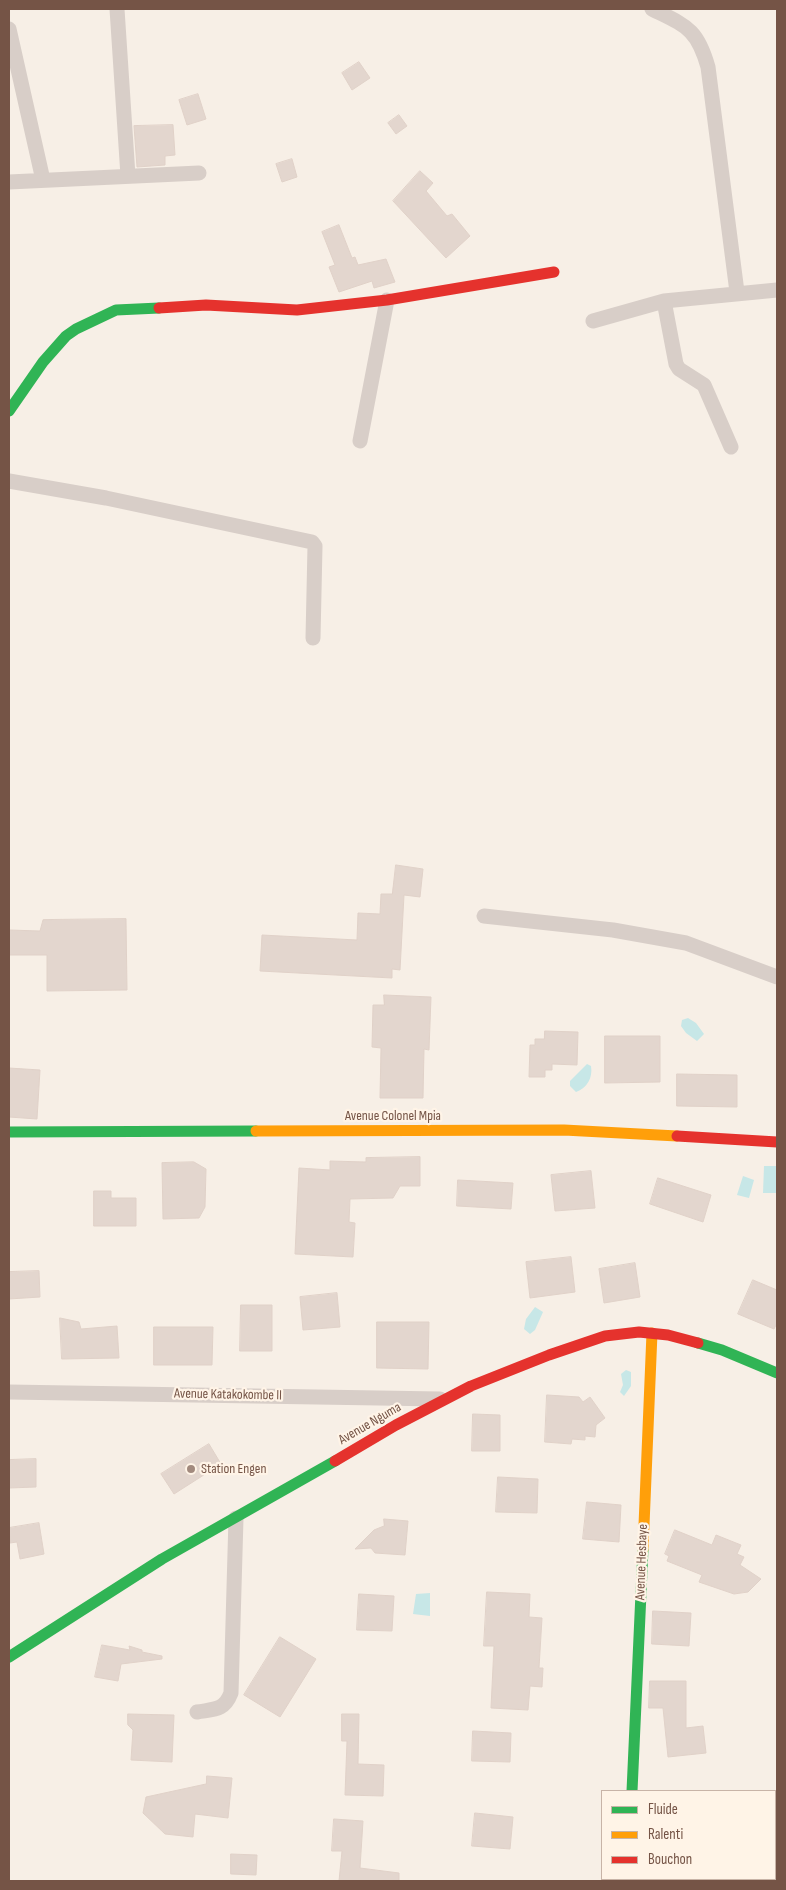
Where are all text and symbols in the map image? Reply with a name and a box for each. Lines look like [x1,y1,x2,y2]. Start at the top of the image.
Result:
street label: Avenue Colonel Mpia [345,1108,441,1124]
street label: Avenue Katakokombe II [174,1386,282,1404]
street label: Avenue Nguma [336,1399,404,1449]
place label: Station Engen [201,1461,266,1477]
marker: Station Engen [185,1463,197,1475]
street label: Avenue Hesbaye [632,1524,652,1600]
legend [601,1790,776,1880]
text: Fluide [648,1800,678,1819]
text: Ralenti [648,1825,683,1844]
text: Bouchon [648,1850,692,1869]

